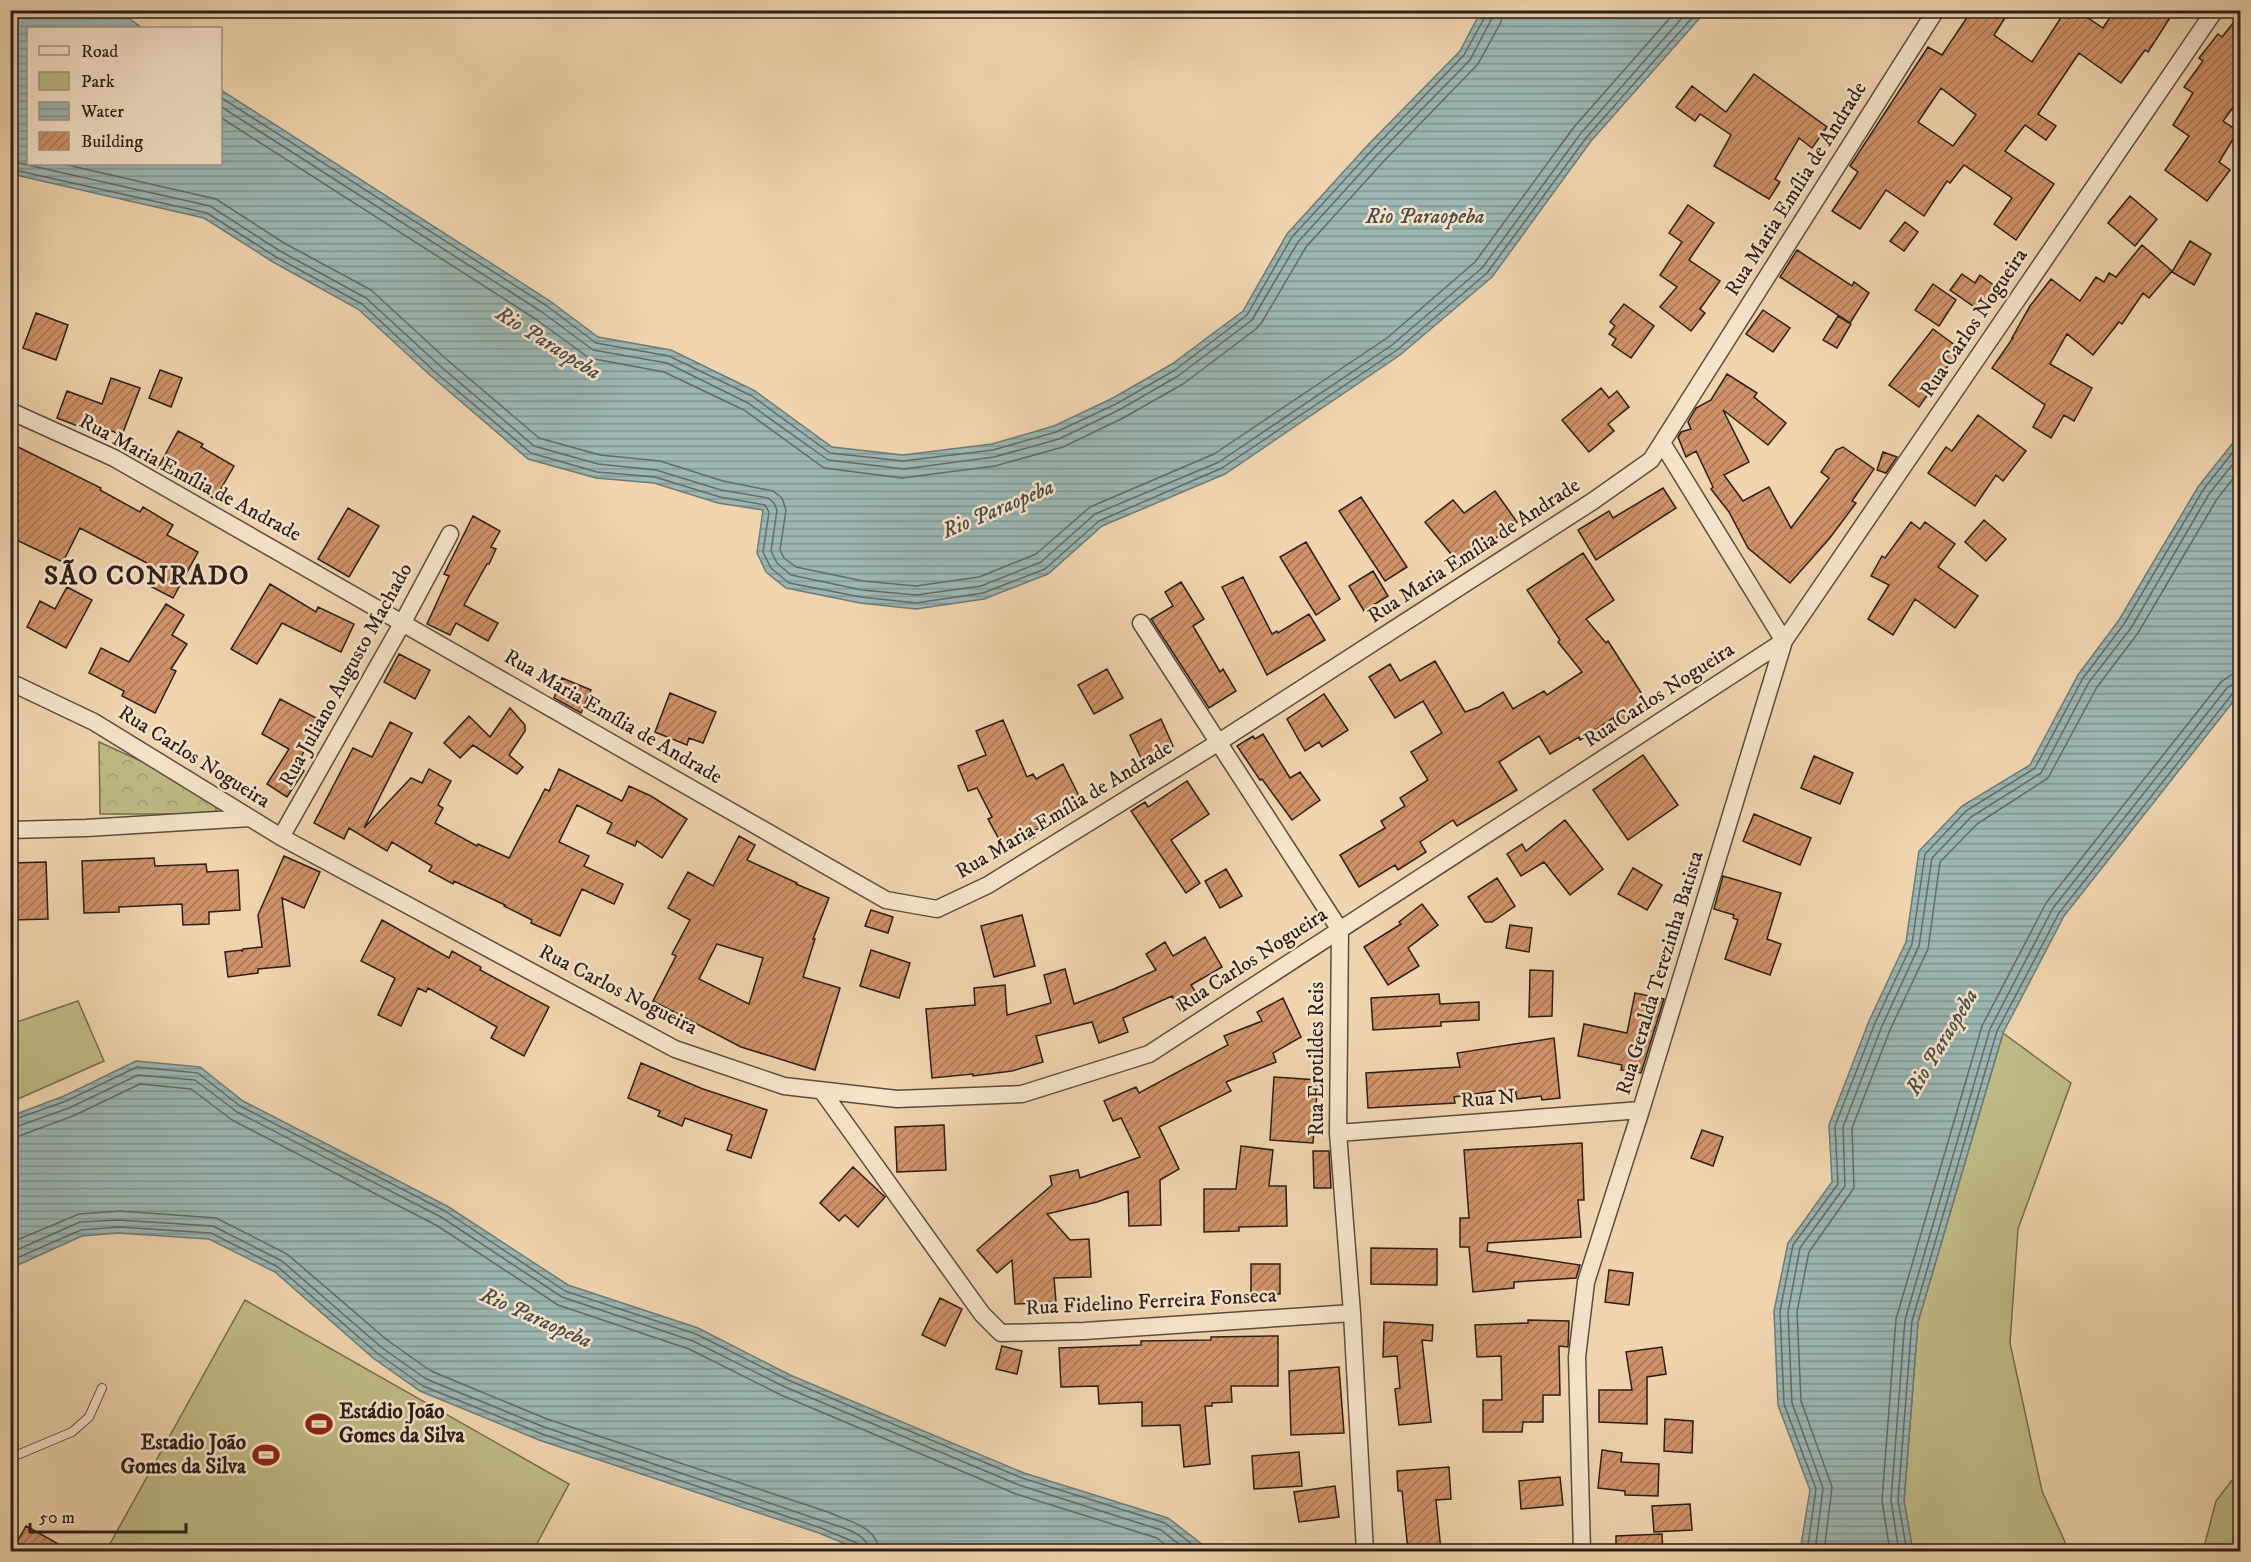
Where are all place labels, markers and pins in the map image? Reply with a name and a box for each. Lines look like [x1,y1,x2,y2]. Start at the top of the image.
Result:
place label: Estádio João Gomes da Silva [339,1399,466,1449]
sports icon: Estádio João Gomes da Silva [304,1409,334,1439]
place label: Estadio João Gomes da Silva [121,1430,247,1480]
sports icon: Estadio João Gomes da Silva [251,1440,281,1470]

